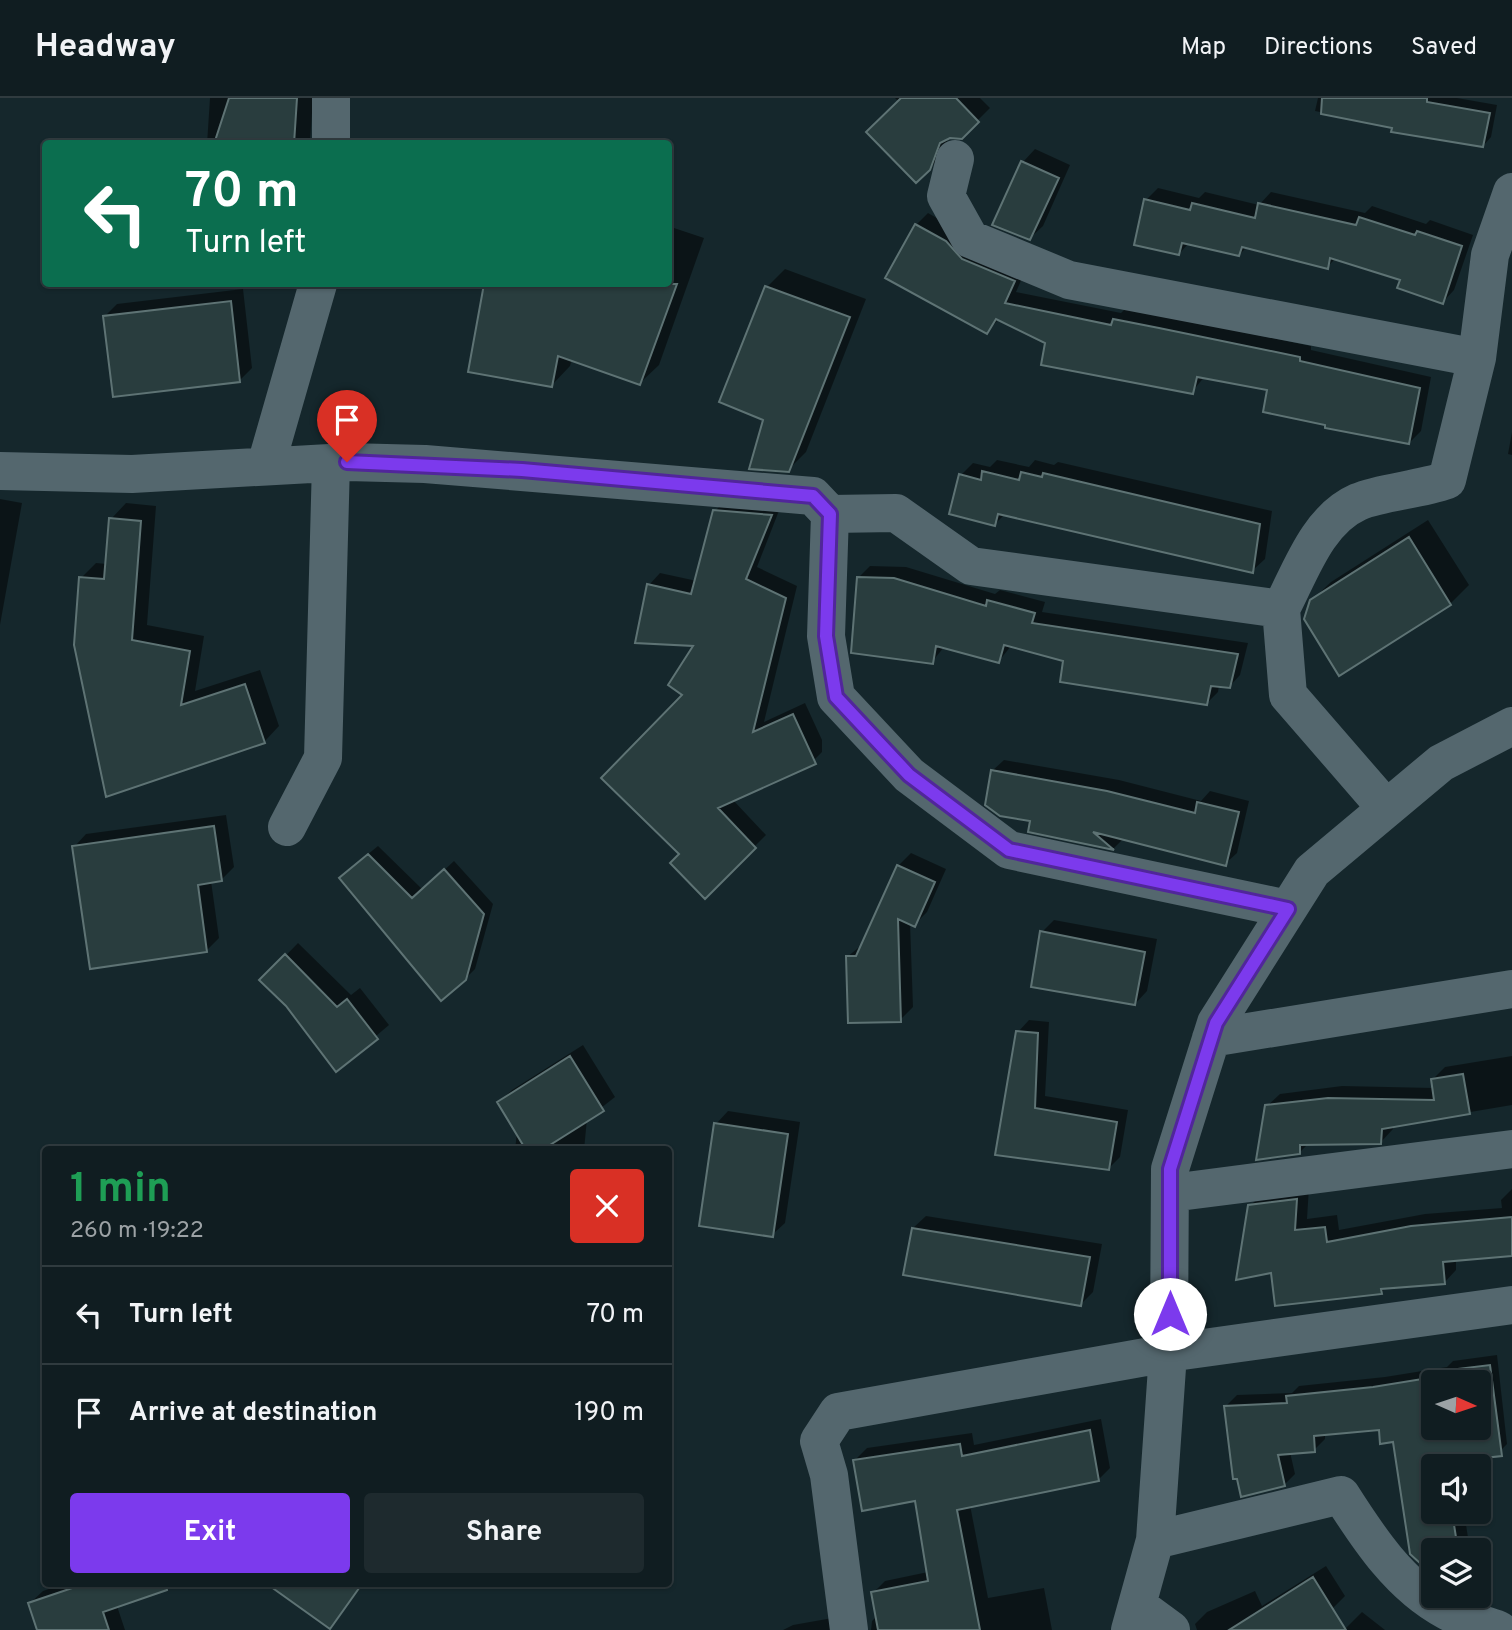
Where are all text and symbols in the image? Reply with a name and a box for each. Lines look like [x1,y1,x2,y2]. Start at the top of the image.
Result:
text: Headway [35,27,176,69]
text: Map [1181,33,1226,63]
text: Directions [1264,33,1373,63]
text: Saved [1411,33,1477,63]
text: 70 m [185,163,299,225]
icon: left [70,168,161,259]
text: Turn left [185,224,306,264]
pin [317,390,377,462]
icon: arrive [328,401,366,439]
text: 1 min [70,1164,171,1217]
button: close [570,1169,644,1243]
text: 260 m · 19:22 [70,1217,204,1246]
position arrow [1133,1277,1207,1351]
icon: left [70,1296,108,1334]
text: Turn left [129,1299,233,1332]
text: 70 m [586,1299,644,1332]
north arrow [1421,1370,1491,1440]
map controls [1421,1370,1491,1608]
icon: arrive [70,1394,108,1432]
text: Arrive at destination [129,1397,377,1430]
text: 190 m [574,1397,644,1430]
button: sound [1421,1454,1491,1524]
button: Exit [70,1493,350,1573]
button: Share [364,1493,644,1573]
button: layers [1421,1538,1491,1608]

